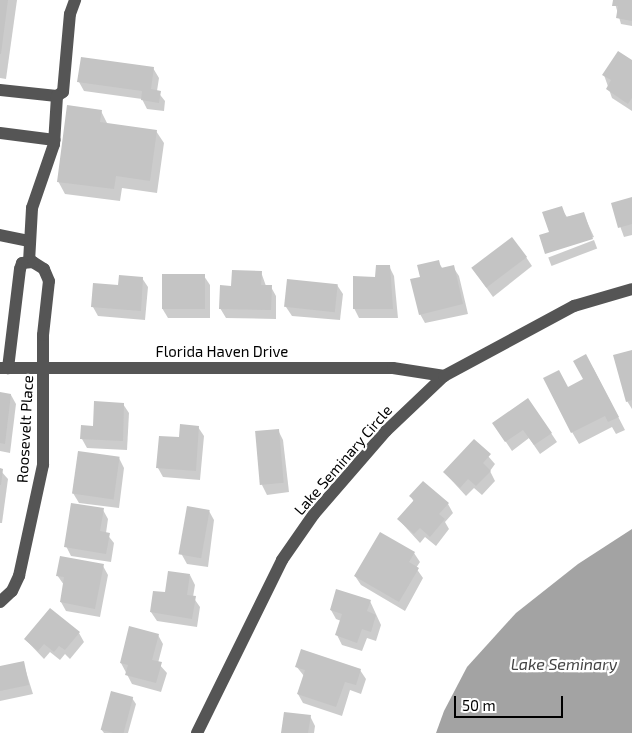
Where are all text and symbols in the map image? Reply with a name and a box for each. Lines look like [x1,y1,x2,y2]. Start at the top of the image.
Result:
street label: Florida Haven Drive [156,343,288,361]
street label: Roosevelt Place [13,375,37,483]
street label: Lake Seminary Circle [290,401,396,519]
water label: Lake Seminary [511,654,617,674]
scale bar [457,686,566,718]
text: 50 m [462,696,496,714]

